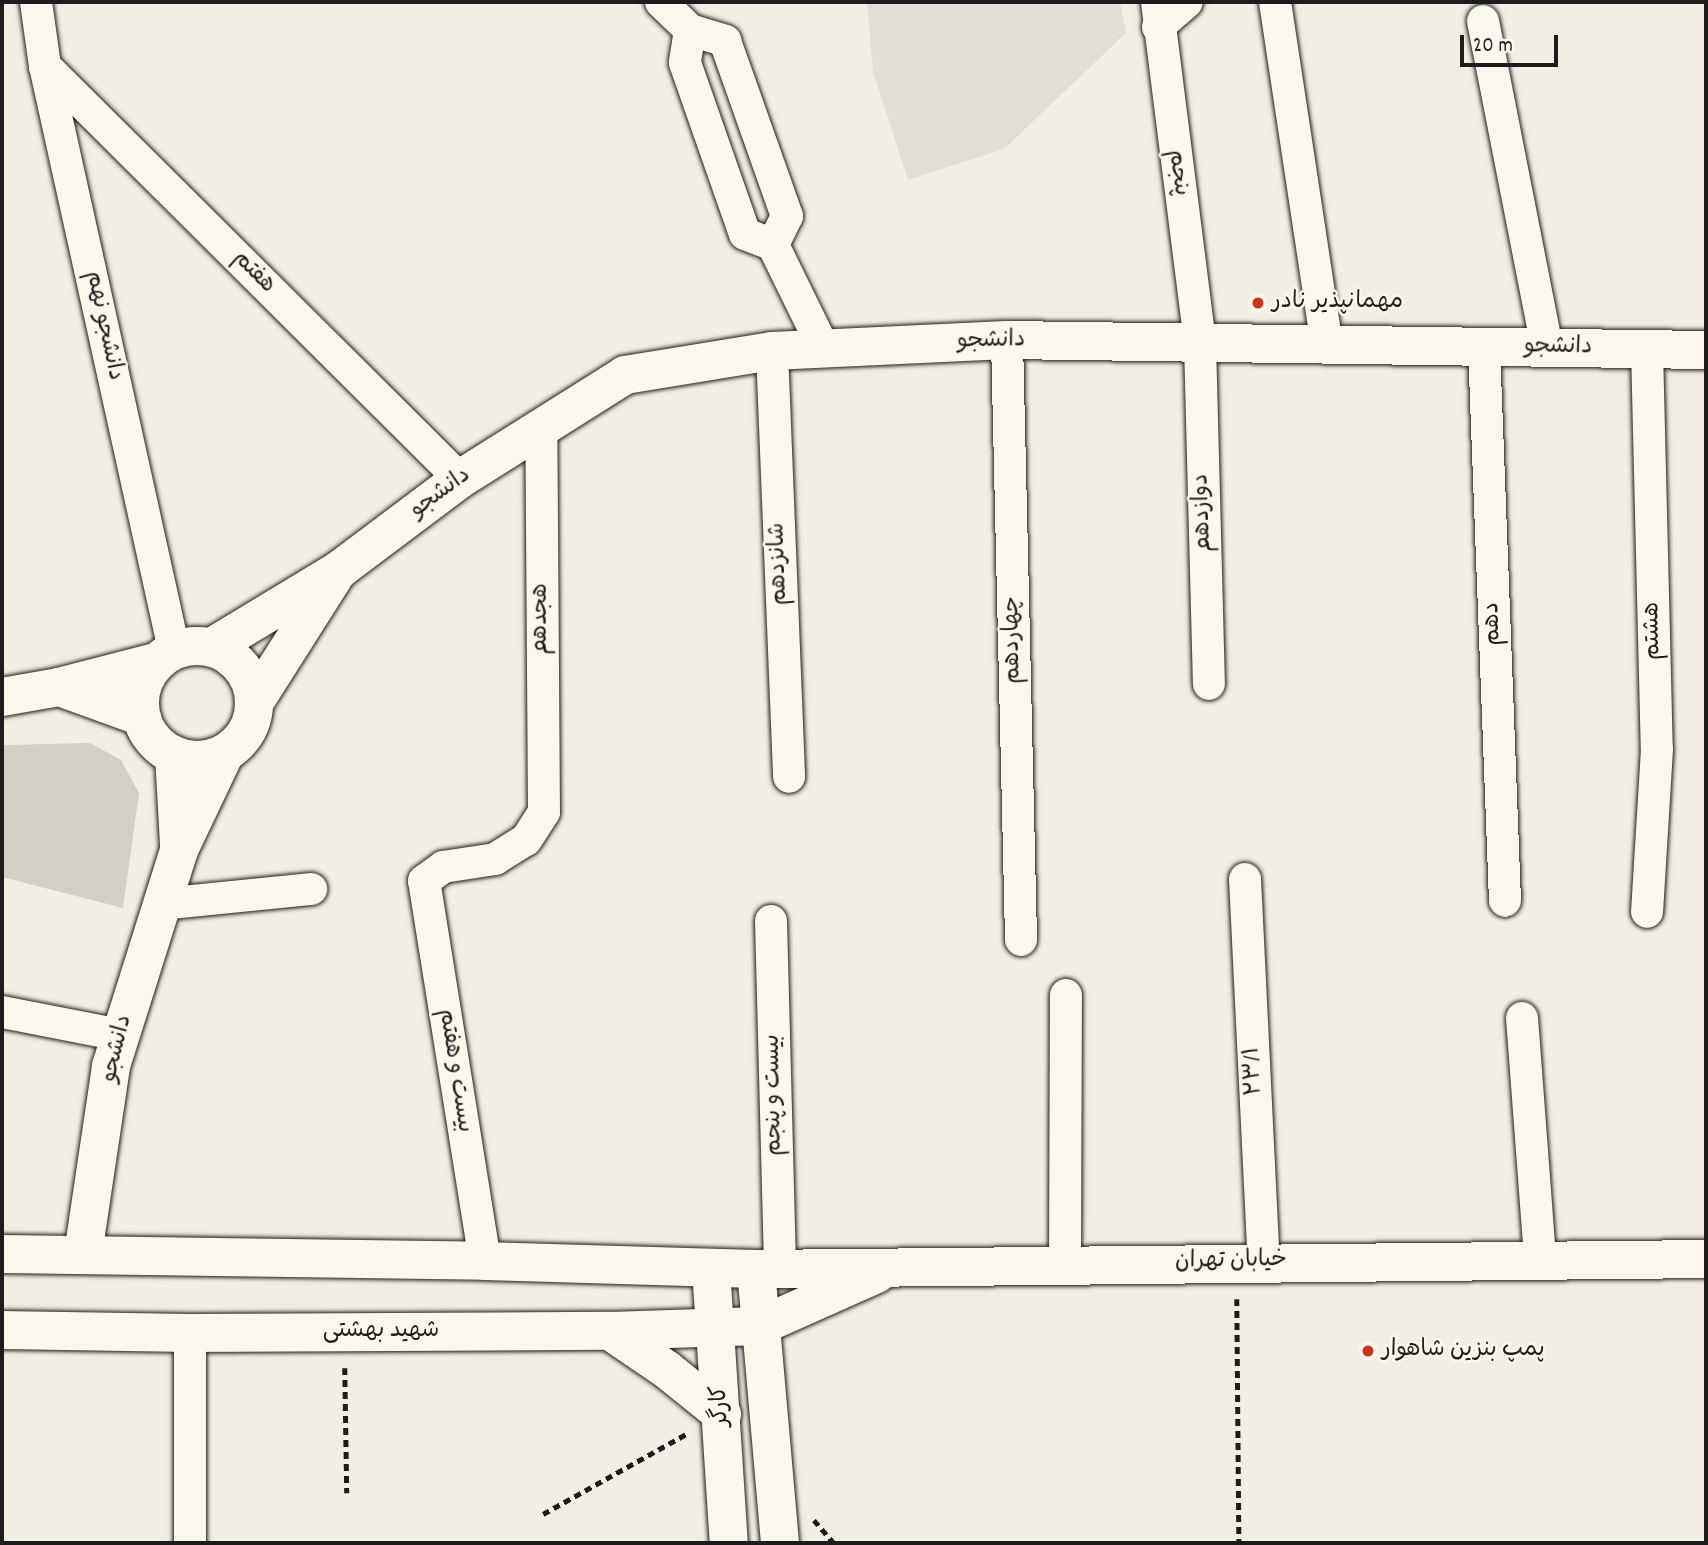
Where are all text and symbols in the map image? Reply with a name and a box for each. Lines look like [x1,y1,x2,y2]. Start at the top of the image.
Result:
scale bar [1463,21,1561,65]
text: 20 m [1473,32,1513,62]
street label: پنجم [1160,148,1194,198]
street label: هفتم [226,246,280,300]
street label: دانشجو نهم [78,269,128,383]
place label: مهمانپذیر نادر [1272,289,1403,317]
marker: مهمانپذیر نادر [1250,295,1266,311]
street label: دانشجو [957,328,1025,356]
street label: دانشجو [1524,334,1592,362]
street label: دانشجو [405,463,477,525]
street label: دوازدهم [1189,473,1219,553]
street label: شانزدهم [765,522,795,606]
street label: هجدهم [528,583,556,655]
street label: چهاردهم [999,596,1029,684]
street label: دهم [1479,602,1509,646]
street label: هشتم [1640,602,1668,660]
street label: بیست و هفتم [431,1007,477,1135]
street label: دانشجو [96,1012,140,1086]
street label: بیست و پنجم [760,1034,790,1156]
street label: ۲۳/۱ [1240,1046,1270,1096]
street label: خیابان تهران [1175,1247,1287,1277]
street label: شهید بهشتی [323,1318,439,1346]
place label: پمپ بنزین شاهوار [1382,1337,1545,1365]
marker: پمپ بنزین شاهوار [1360,1343,1376,1359]
street label: کارگر [707,1385,737,1427]

